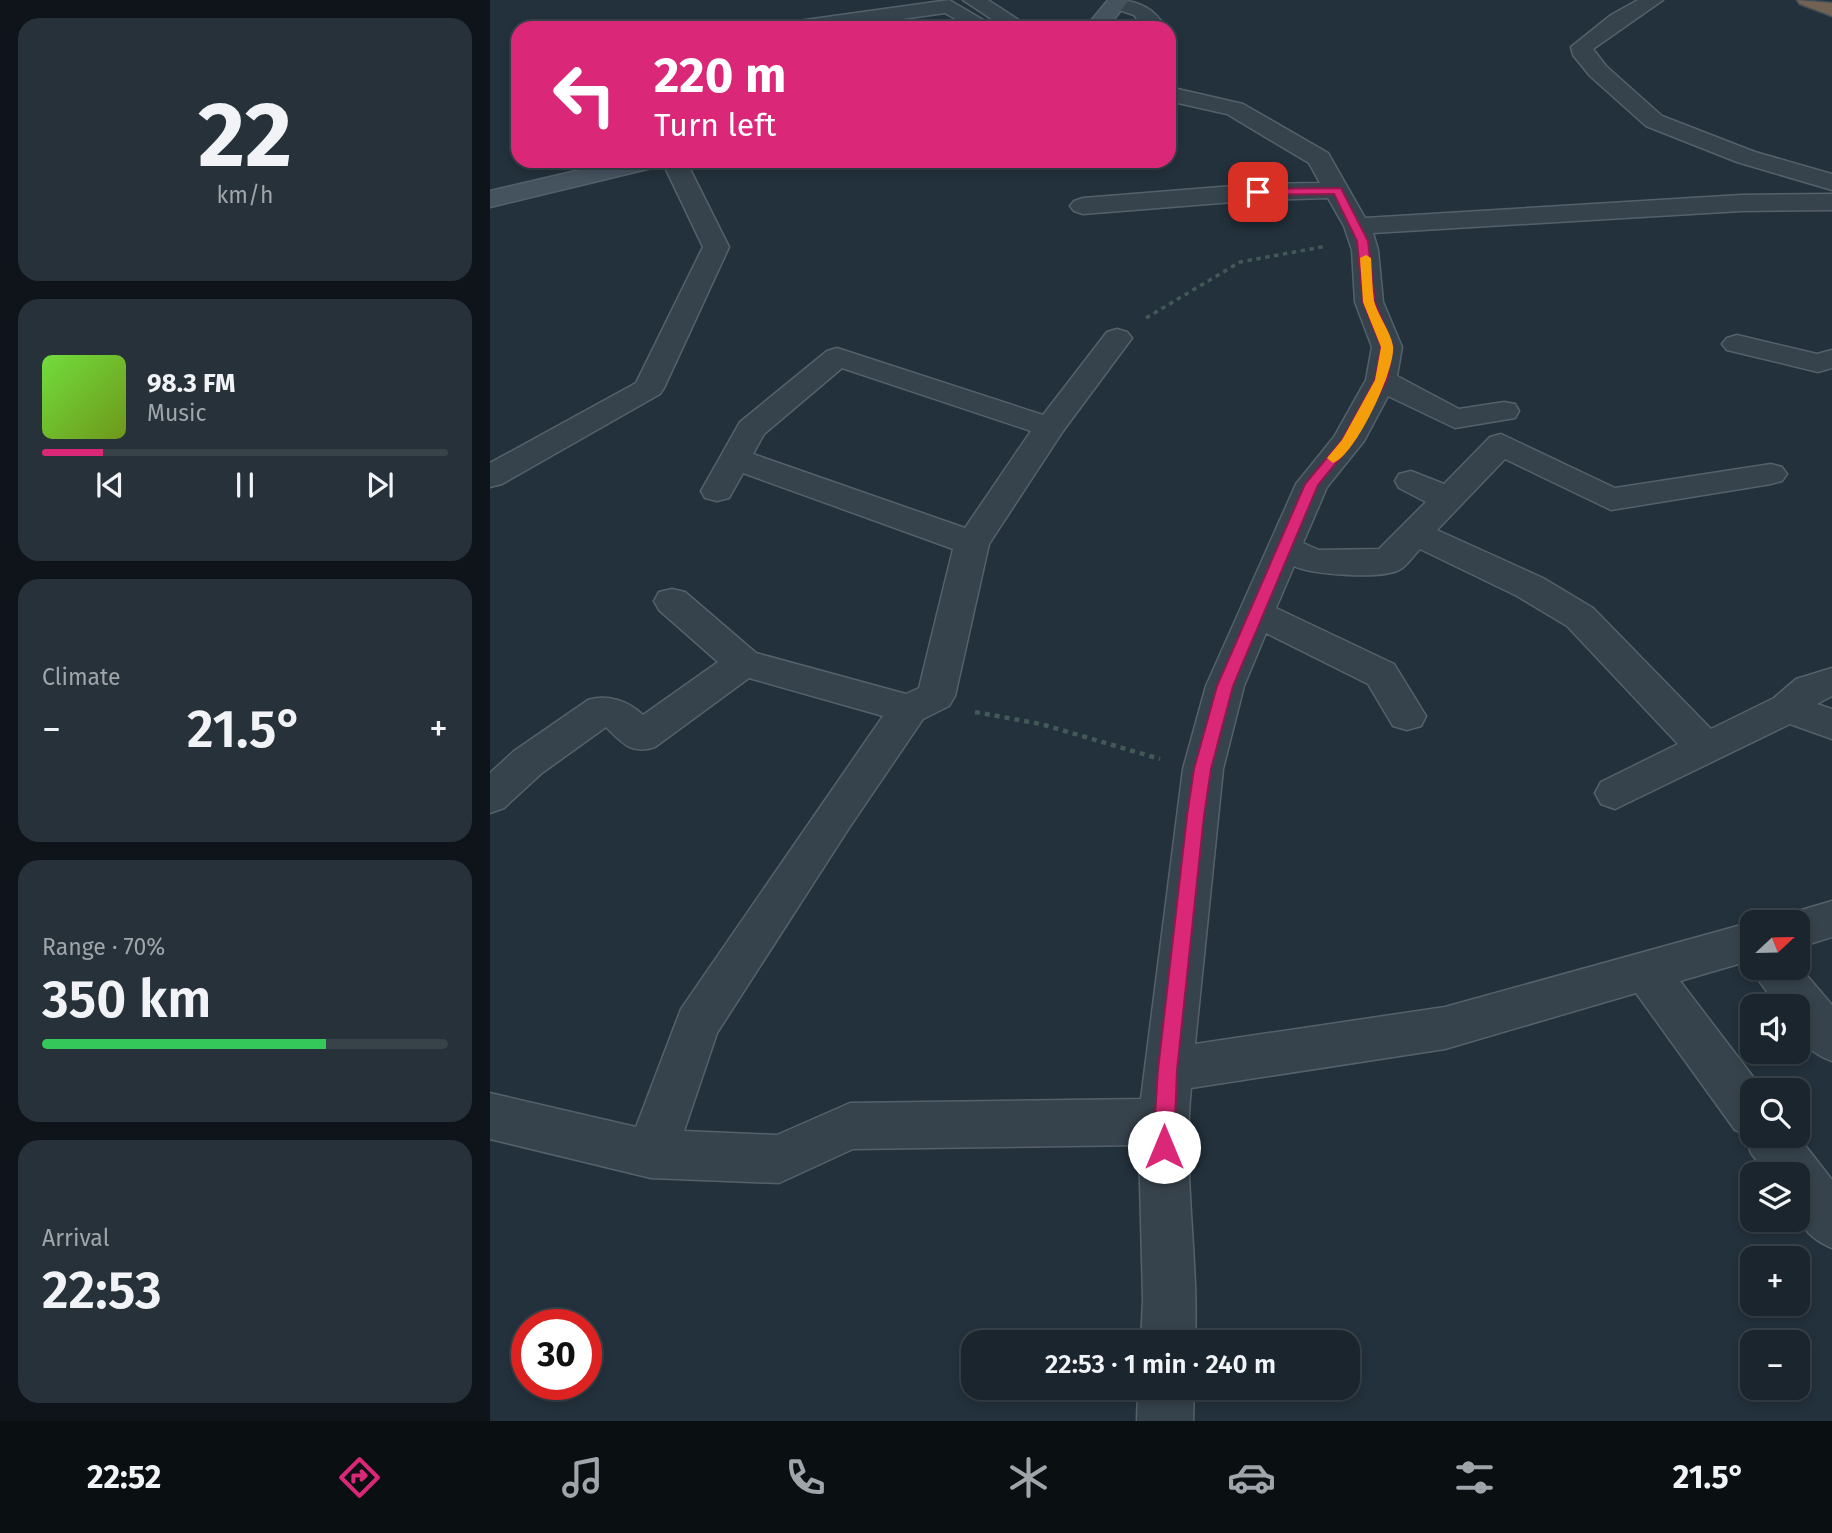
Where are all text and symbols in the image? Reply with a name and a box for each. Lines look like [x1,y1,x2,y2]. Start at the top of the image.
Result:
text: 220 m [654,46,786,105]
icon: left [539,49,630,140]
text: 22 [198,81,292,190]
text: Turn left [654,106,776,144]
pin [1228,162,1288,222]
icon: arrive [1239,173,1277,211]
text: km/h [217,181,273,209]
text: 98.3 FM [147,368,235,399]
text: Music [147,399,207,427]
icon: previous [91,466,129,504]
icon: pause [226,466,264,504]
icon: next [361,466,399,504]
text: Climate [42,663,121,691]
text: 21.5° [187,698,303,761]
text: − [42,706,61,752]
text: + [429,706,448,752]
north arrow [1740,910,1810,980]
map controls [1740,910,1810,1400]
text: Range · 70% [42,933,165,961]
text: 350 km [42,968,211,1031]
button: sound [1740,994,1810,1064]
button: search [1740,1078,1810,1148]
position arrow [1127,1110,1201,1184]
button: layers [1740,1162,1810,1232]
text: Arrival [42,1224,109,1252]
button: + [1740,1246,1810,1316]
text: 22:53 [42,1259,162,1322]
speed limit sign: 30 [511,1309,602,1400]
button: − [1740,1330,1810,1400]
text: 22:53 · 1 min · 240 m [1045,1349,1276,1380]
icon: directions [335,1453,384,1502]
icon: music [558,1453,607,1502]
icon: phone [781,1453,830,1502]
icon: climate [1004,1453,1053,1502]
icon: car [1227,1453,1276,1502]
icon: filters [1450,1453,1499,1502]
text: 22:52 [87,1458,161,1496]
text: 21.5° [1673,1458,1745,1496]

